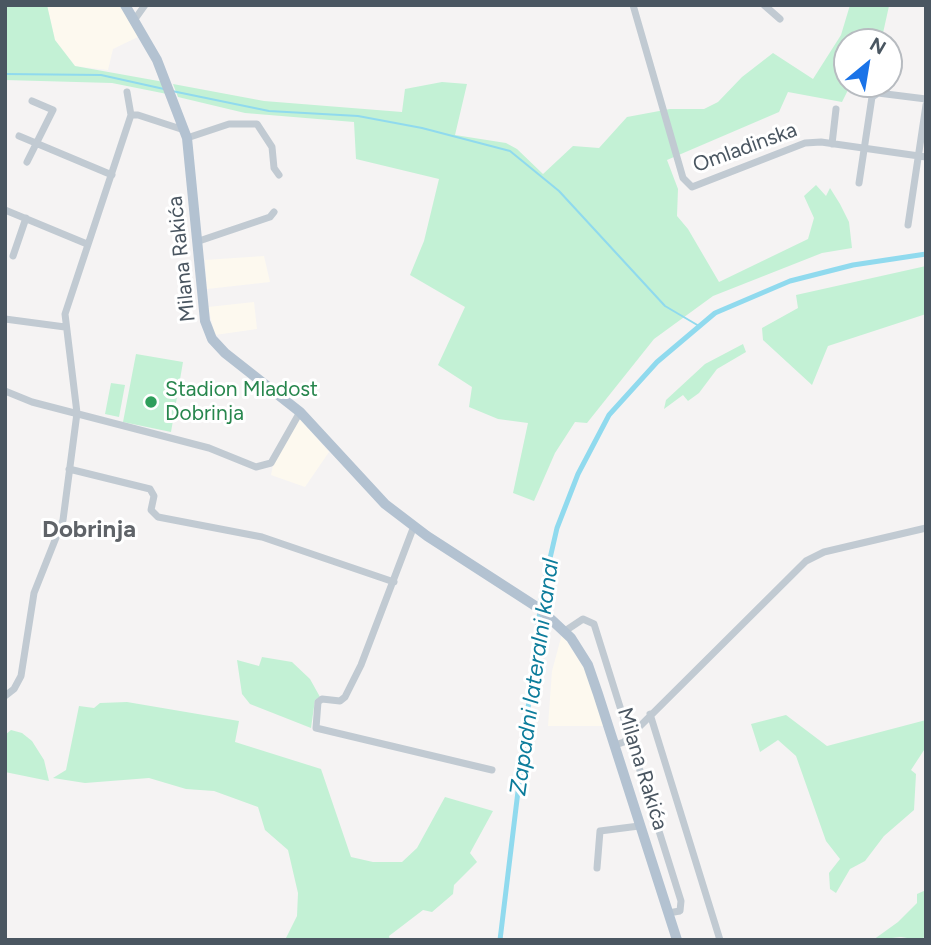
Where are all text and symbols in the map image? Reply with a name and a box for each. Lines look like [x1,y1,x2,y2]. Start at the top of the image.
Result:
north arrow [833,28,903,98]
text: N [866,32,890,60]
street label: Omladinska [690,118,800,178]
street label: Milana Rakića [163,195,201,323]
place label: Stadion Mladost Dobrinja [165,377,318,427]
marker: Stadion Mladost Dobrinja [143,394,159,410]
district label: Dobrinja [42,516,136,544]
water label: Zapadni lateralni kanal [505,557,565,797]
street label: Milana Rakića [611,705,673,833]

